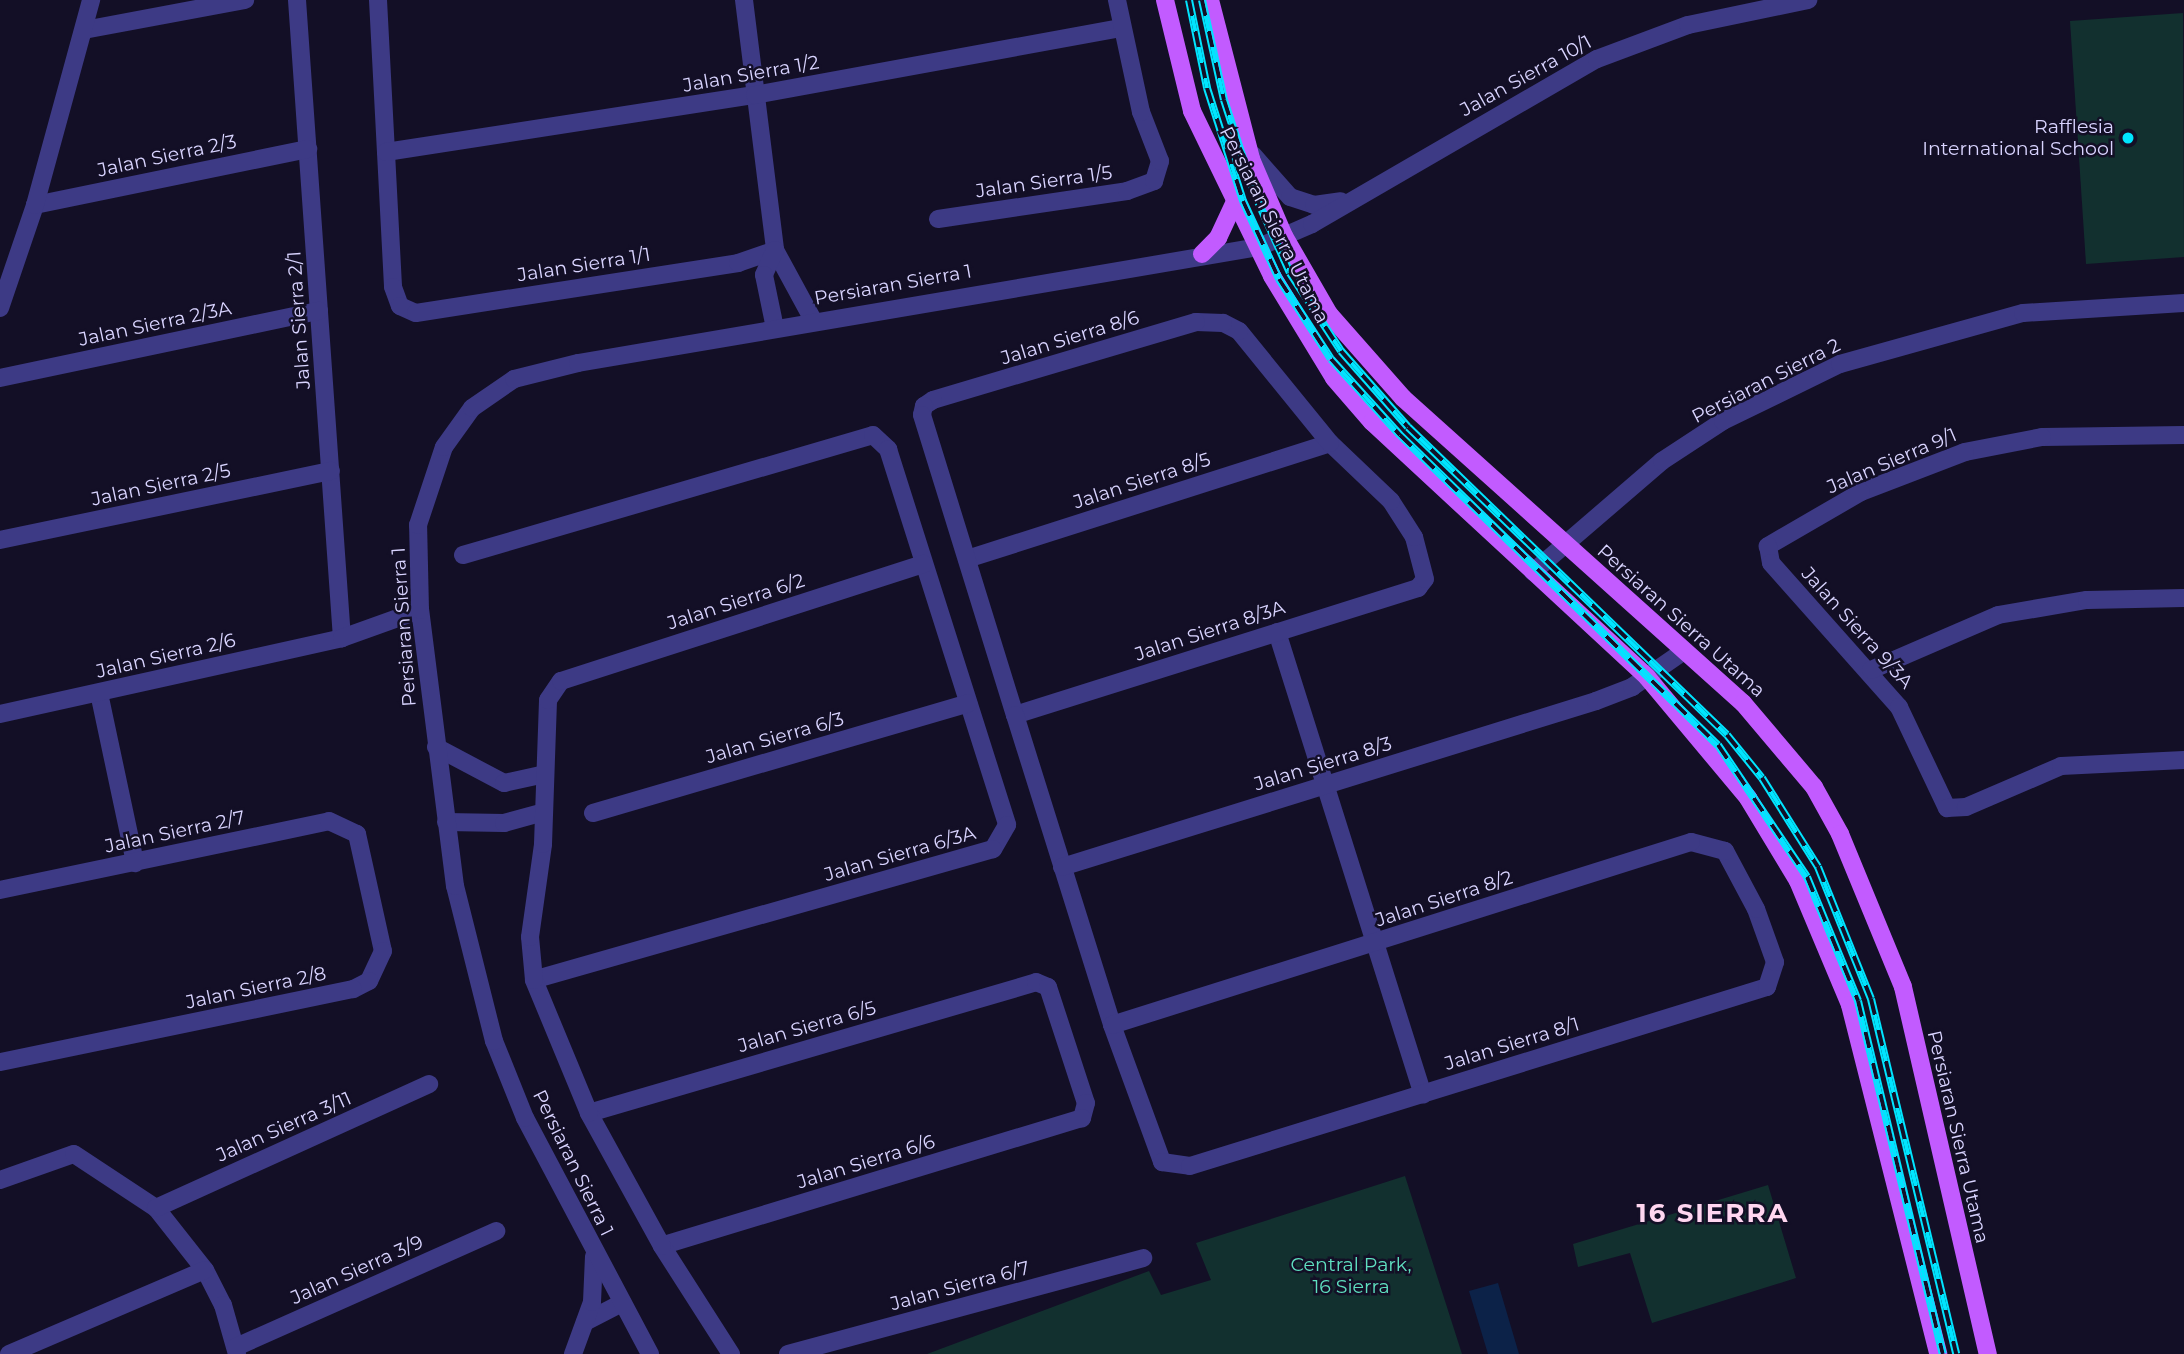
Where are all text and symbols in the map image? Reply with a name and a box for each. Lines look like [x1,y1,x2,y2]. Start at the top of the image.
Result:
street label: Jalan Sierra 10/1 [1456,31,1596,121]
street label: Jalan Sierra 1/2 [681,51,821,97]
place label: Rafflesia International School [1922,116,2114,160]
street label: Persiaran Sierra Utama [1214,123,1334,327]
street label: Jalan Sierra 2/3 [95,130,239,182]
marker: Rafflesia International School [2120,130,2136,146]
street label: Jalan Sierra 1/5 [974,161,1114,203]
street label: Jalan Sierra 1/1 [516,243,652,287]
street label: Jalan Sierra 2/1 [283,250,315,390]
street label: Persiaran Sierra 1 [812,260,974,310]
street label: Jalan Sierra 2/3A [77,297,233,351]
street label: Jalan Sierra 8/6 [998,306,1142,370]
street label: Persiaran Sierra 2 [1688,334,1844,428]
street label: Jalan Sierra 9/1 [1824,423,1960,499]
street label: Jalan Sierra 8/5 [1071,448,1213,514]
street label: Jalan Sierra 2/5 [89,459,233,511]
street label: Persiaran Sierra Utama [1592,540,1770,702]
street label: Persiaran Sierra 1 [387,547,421,707]
street label: Jalan Sierra 9/3A [1796,563,1918,693]
street label: Jalan Sierra 6/2 [665,569,807,635]
street label: Jalan Sierra 8/3A [1132,596,1288,666]
street label: Jalan Sierra 2/6 [94,629,238,683]
street label: Jalan Sierra 6/3 [703,707,847,769]
street label: Jalan Sierra 8/3 [1251,732,1395,796]
street label: Jalan Sierra 2/7 [103,806,247,858]
street label: Jalan Sierra 6/3A [822,822,978,886]
street label: Jalan Sierra 8/2 [1373,866,1515,932]
street label: Jalan Sierra 2/8 [184,962,328,1014]
street label: Jalan Sierra 6/5 [735,996,879,1058]
street label: Jalan Sierra 8/1 [1442,1013,1582,1075]
street label: Persiaran Sierra Utama [1922,1028,1994,1246]
street label: Persiaran Sierra 1 [528,1086,618,1240]
street label: Jalan Sierra 3/11 [213,1087,355,1167]
street label: Jalan Sierra 6/6 [794,1130,938,1194]
district label: 16 SIERRA [1638,1198,1788,1230]
street label: Jalan Sierra 3/9 [287,1231,427,1309]
park label: Central Park, 16 Sierra [1291,1254,1411,1298]
street label: Jalan Sierra 6/7 [888,1256,1032,1316]

